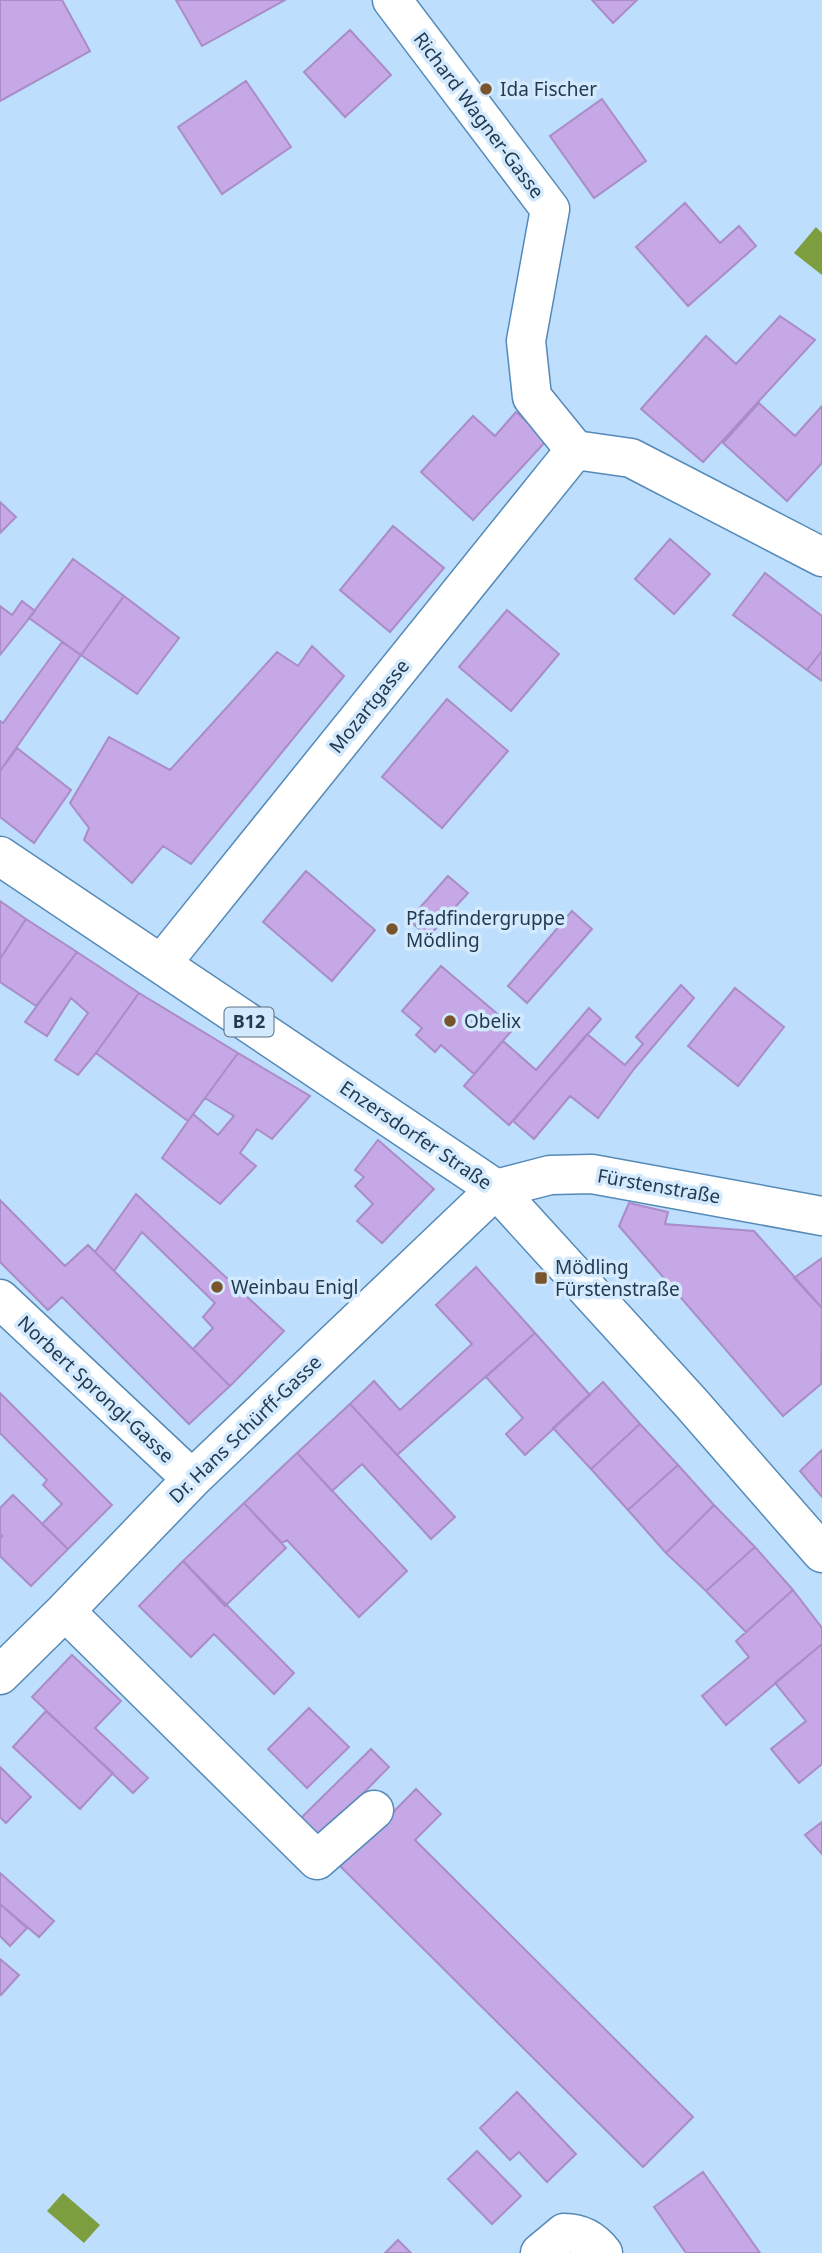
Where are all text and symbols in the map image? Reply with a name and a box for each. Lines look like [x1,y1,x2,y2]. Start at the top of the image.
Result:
street label: Richard Wagner-Gasse [408,27,550,203]
place label: Ida Fischer [500,76,597,102]
marker: Ida Fischer [478,81,494,97]
street label: Mozartgasse [323,653,415,759]
place label: Pfadfindergruppe Mödling [406,905,565,953]
marker: Pfadfindergruppe Mödling [384,921,400,937]
road number: B12 [224,1007,274,1036]
place label: Obelix [464,1008,521,1034]
marker: Obelix [442,1013,458,1029]
street label: Enzersdorfer Straße [335,1074,497,1196]
street label: Fürstenstraße [595,1162,723,1210]
place label: Mödling Fürstenstraße [555,1254,680,1302]
marker: Mödling Fürstenstraße [533,1270,549,1286]
place label: Weinbau Enigl [231,1274,358,1300]
marker: Weinbau Enigl [209,1279,225,1295]
street label: Norbert Sprongl-Gasse [12,1310,180,1468]
street label: Dr. Hans Schürff-Gasse [163,1349,327,1509]

